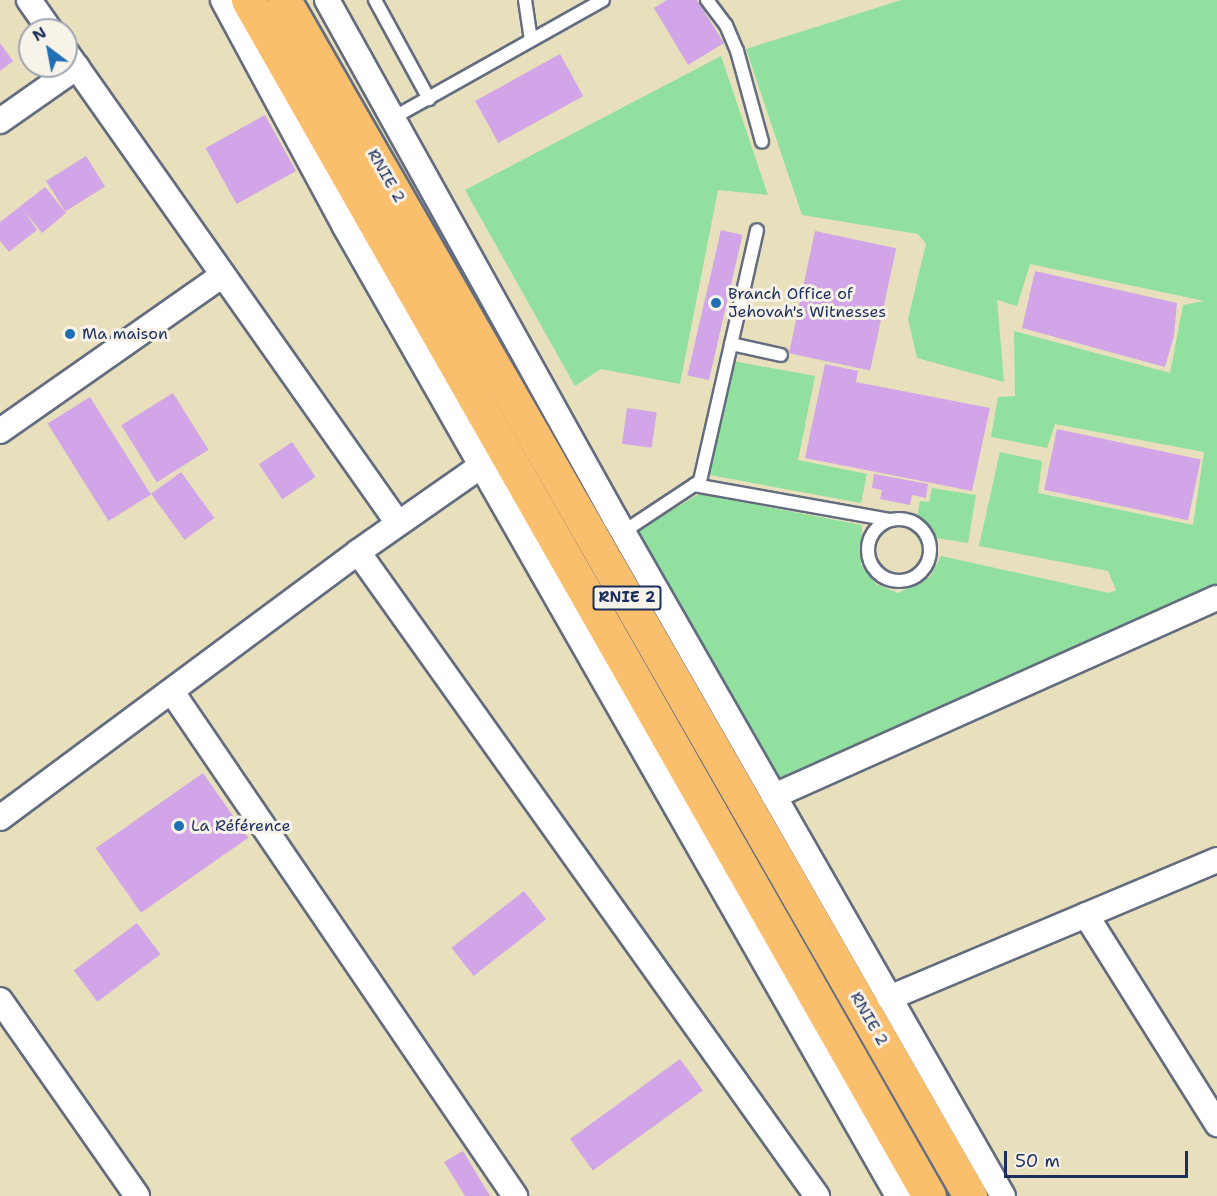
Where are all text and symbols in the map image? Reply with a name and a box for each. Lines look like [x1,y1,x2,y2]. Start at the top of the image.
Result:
north arrow [18,18,78,78]
text: N [28,22,50,46]
street label: RNIE 2 [363,146,409,206]
place label: Branch Office of Jehovah's Witnesses [728,284,886,322]
marker: Branch Office of Jehovah's Witnesses [709,296,723,310]
place label: Ma maison [82,324,168,344]
marker: Ma maison [63,327,77,341]
road number: RNIE 2 [592,586,662,610]
place label: La Référence [191,816,291,836]
marker: La Référence [172,819,186,833]
street label: RNIE 2 [846,989,892,1049]
scale bar [1007,1139,1192,1177]
text: 50 m [1015,1149,1060,1173]

